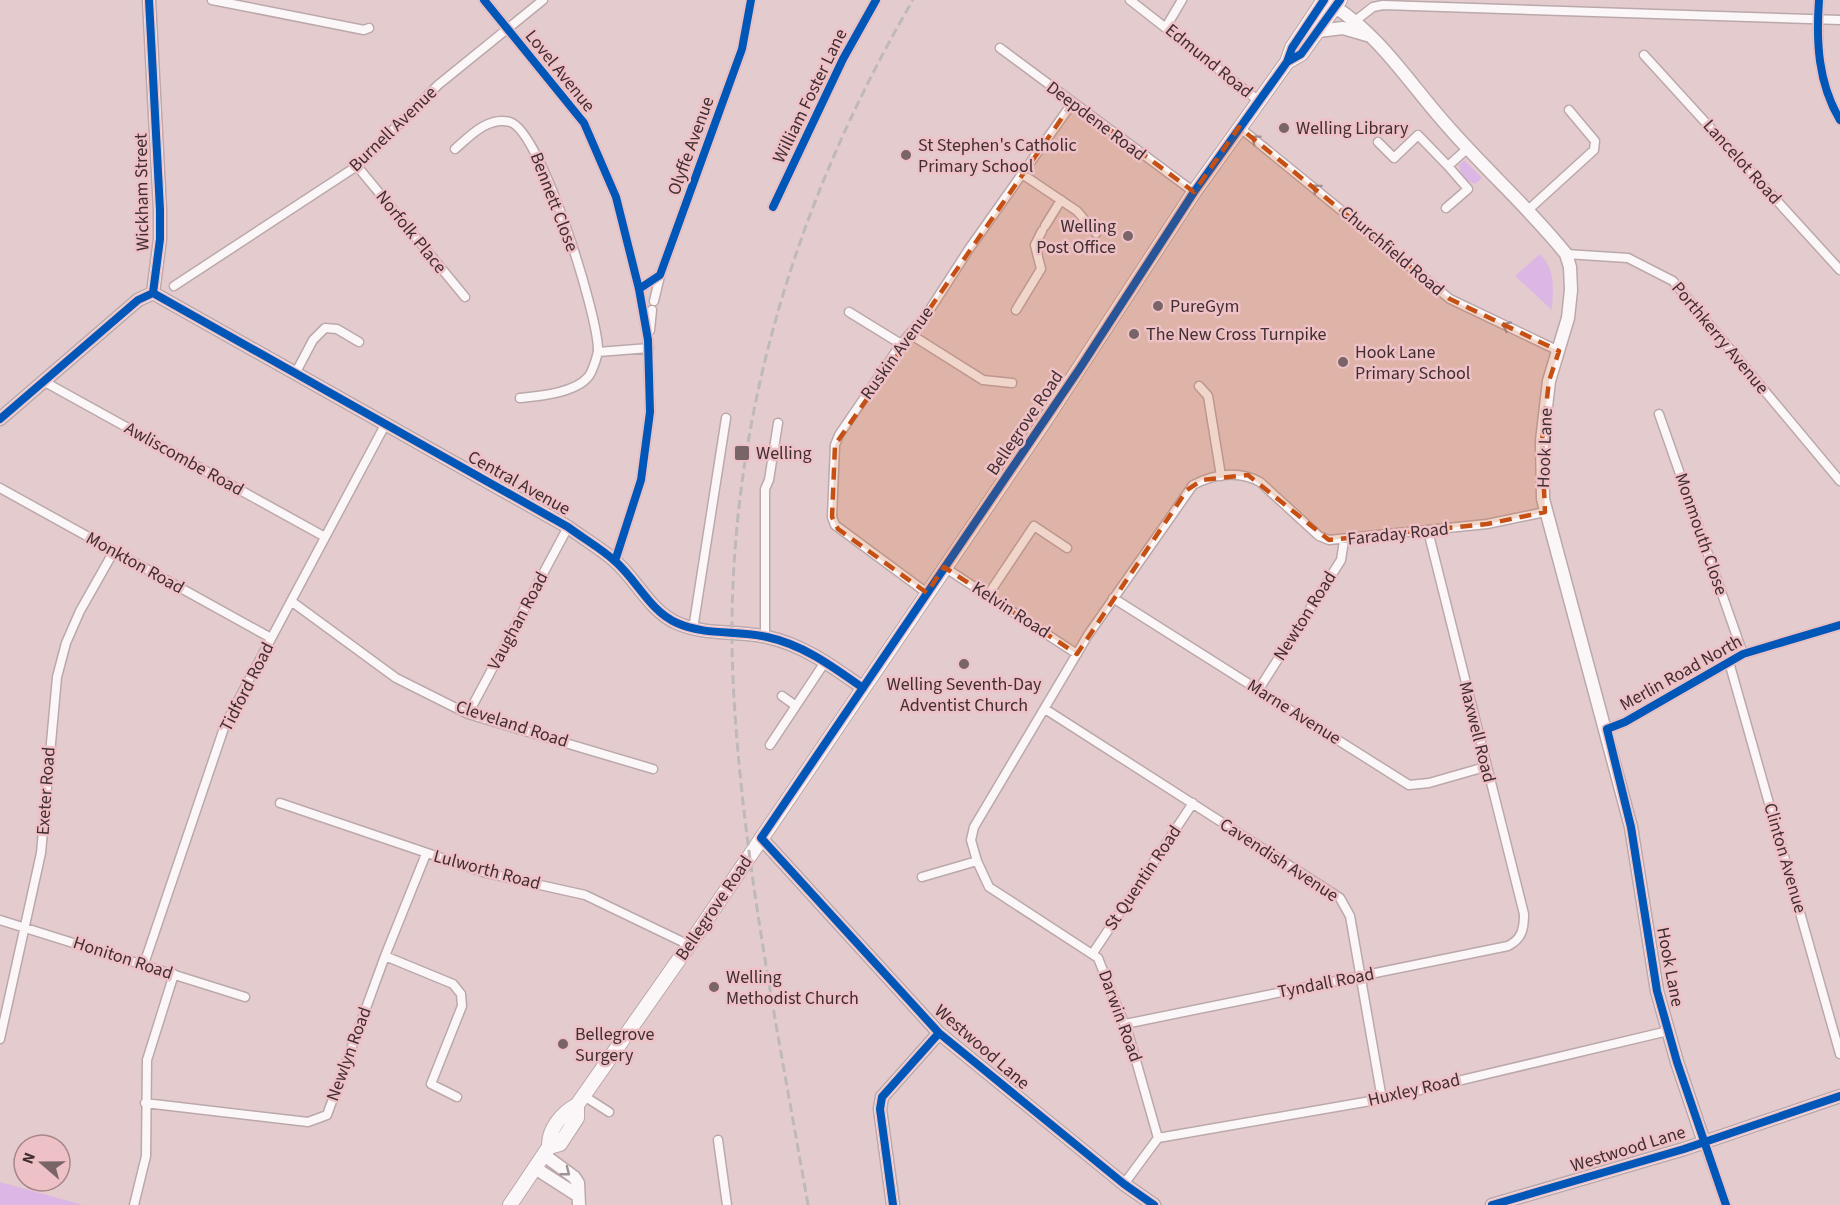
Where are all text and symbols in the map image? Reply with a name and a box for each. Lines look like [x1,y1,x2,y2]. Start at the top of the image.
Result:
street label: Edmund Road [1160,18,1258,104]
street label: Lovel Avenue [519,25,601,117]
street label: William Foster Lane [767,25,853,167]
street label: Deepdene Road [1041,75,1151,167]
street label: Burnell Avenue [343,80,443,177]
street label: Olyffe Avenue [662,93,720,199]
street label: Lancelot Road [1697,114,1787,210]
place label: Welling Library [1296,116,1409,141]
marker: Welling Library [1277,121,1291,135]
street label: Wickham Street [128,133,156,251]
place label: St Stephen's Catholic Primary School [918,133,1077,179]
one-way arrow [1251,135,1262,146]
marker: St Stephen's Catholic Primary School [899,148,913,162]
street label: Bennett Close [524,149,584,255]
one-way arrow [1312,184,1323,195]
street label: Norfolk Place [370,185,452,279]
street label: Churchfield Road [1334,200,1450,302]
place label: Welling Post Office [1036,214,1116,260]
marker: Welling Post Office [1121,229,1135,243]
street label: Porthkerry Avenue [1666,277,1774,400]
place label: PureGym [1170,294,1239,319]
marker: PureGym [1151,299,1165,313]
street label: Ruskin Avenue [855,301,939,405]
place label: The New Cross Turnpike [1146,322,1327,347]
one-way arrow [1502,322,1513,334]
marker: The New Cross Turnpike [1127,327,1141,341]
place label: Hook Lane Primary School [1355,340,1470,386]
marker: Hook Lane Primary School [1336,355,1350,369]
street label: Bellegrove Road [981,366,1069,480]
street label: Hook Lane [1531,407,1559,489]
street label: Awliscombe Road [120,416,248,502]
place label: Welling [756,441,812,466]
marker: Welling [733,444,751,462]
street label: Central Avenue [463,445,575,522]
street label: Monmouth Close [1668,470,1734,599]
street label: Faraday Road [1346,516,1450,552]
street label: Monkton Road [81,526,189,600]
street label: Newton Road [1268,566,1342,666]
street label: Vaughan Road [482,568,554,674]
street label: Kelvin Road [967,575,1055,645]
street label: Merlin Road North [1615,629,1747,717]
street label: Tidford Road [214,638,280,736]
marker: Welling Seventh-Day Adventist Church [957,657,971,671]
place label: Welling Seventh-Day Adventist Church [887,672,1042,718]
street label: Marne Avenue [1242,673,1346,751]
street label: Maxwell Road [1452,679,1502,785]
street label: Cleveland Road [453,694,571,754]
street label: Exeter Road [30,746,62,836]
street label: Clinton Avenue [1757,800,1813,916]
street label: Cavendish Avenue [1215,812,1343,908]
street label: St Quentin Road [1099,820,1187,936]
street label: Lulworth Road [431,844,543,896]
street label: Bellegrove Road [670,851,758,965]
street label: Hook Lane [1650,925,1690,1009]
street label: Honiton Road [70,930,176,986]
street label: Tyndall Road [1276,961,1376,1005]
place label: Welling Methodist Church [726,965,859,1011]
street label: Darwin Road [1092,967,1148,1065]
marker: Welling Methodist Church [707,980,721,994]
street label: Westwood Lane [929,999,1035,1095]
street label: Newlyn Road [320,1003,378,1105]
place label: Bellegrove Surgery [575,1022,655,1068]
marker: Bellegrove Surgery [556,1037,570,1051]
street label: Huxley Road [1365,1067,1463,1113]
street label: Westwood Lane [1567,1120,1689,1178]
north arrow [12,1133,72,1193]
text: N [17,1149,41,1167]
one-way arrow [560,1164,571,1175]

